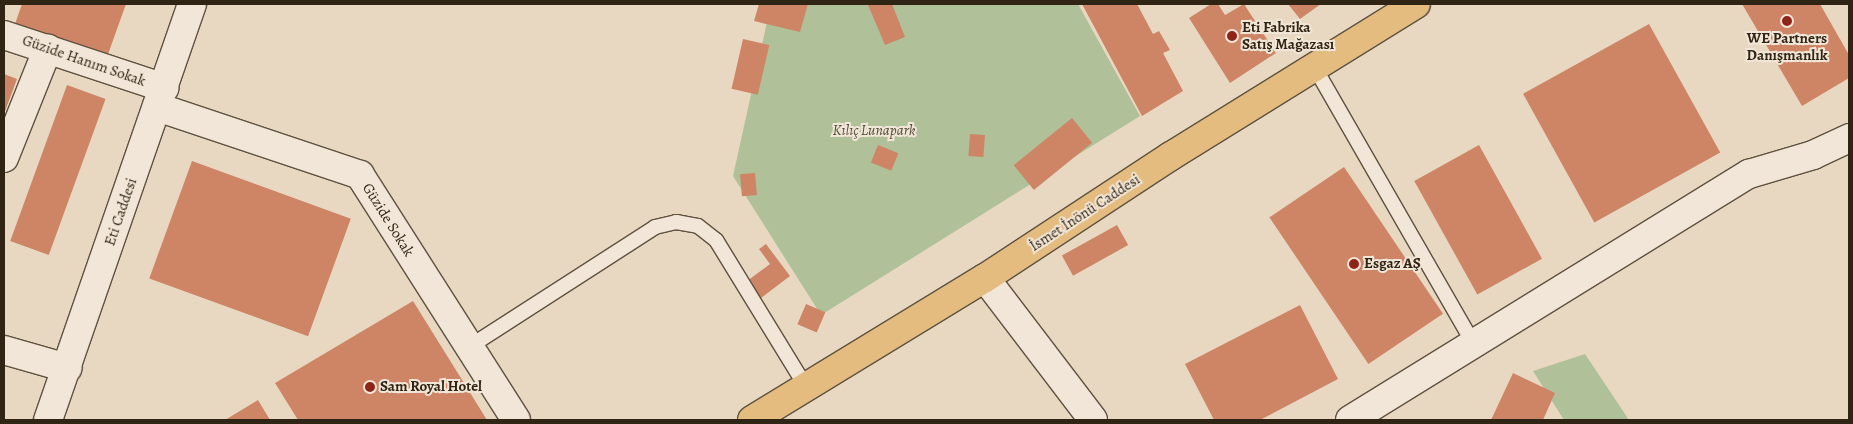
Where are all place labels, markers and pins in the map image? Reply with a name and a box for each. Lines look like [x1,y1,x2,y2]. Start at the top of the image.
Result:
marker: WE Partners Danışmanlık [1781,15,1793,27]
place label: Eti Fabrika Satış Mağazası [1242,18,1334,53]
place label: WE Partners Danışmanlık [1747,29,1827,64]
marker: Eti Fabrika Satış Mağazası [1226,30,1238,42]
place label: Esgaz AŞ [1364,255,1421,273]
marker: Esgaz AŞ [1348,258,1360,270]
place label: Sam Royal Hotel [380,378,482,396]
marker: Sam Royal Hotel [364,381,376,393]

